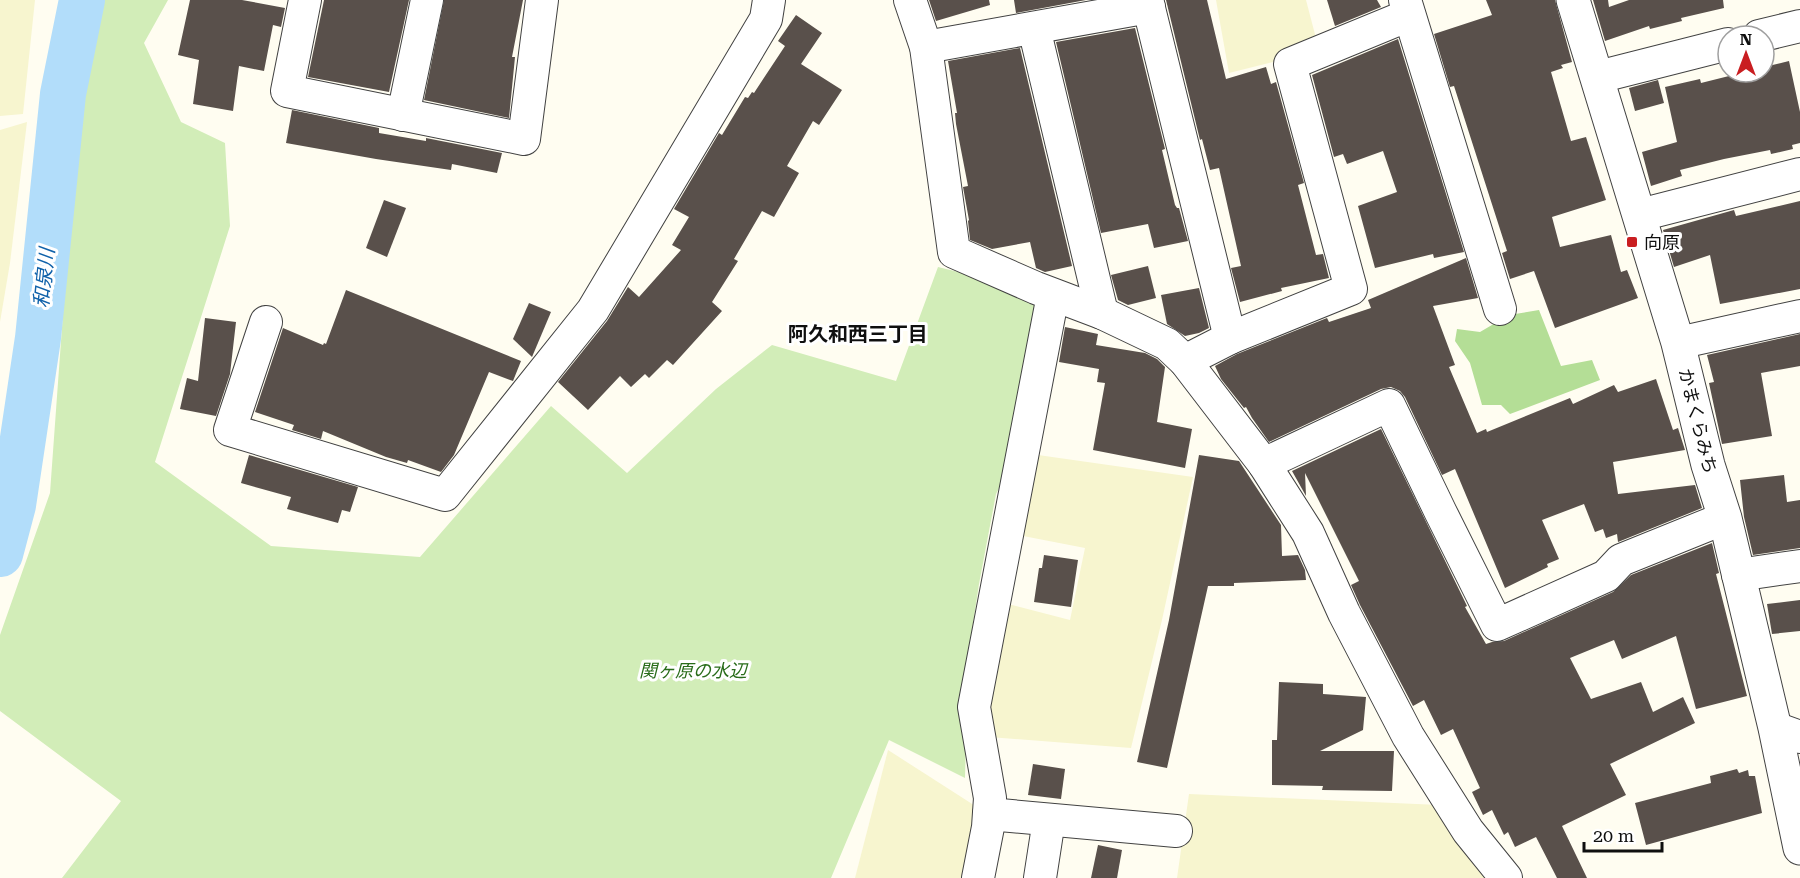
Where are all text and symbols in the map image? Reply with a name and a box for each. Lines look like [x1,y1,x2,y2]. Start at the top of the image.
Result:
north arrow [1716,24,1776,84]
text: N [1740,30,1752,49]
place label: 向原 [1644,232,1680,253]
marker: 向原 [1625,235,1639,249]
water label: 和泉川 [29,245,59,309]
district label: 阿久和西三丁目 [788,322,928,346]
street label: かまくらみち [1675,366,1721,476]
park label: 関ヶ原の水辺 [639,660,749,681]
scale bar [1584,815,1662,853]
text: 20 m [1593,825,1634,846]

